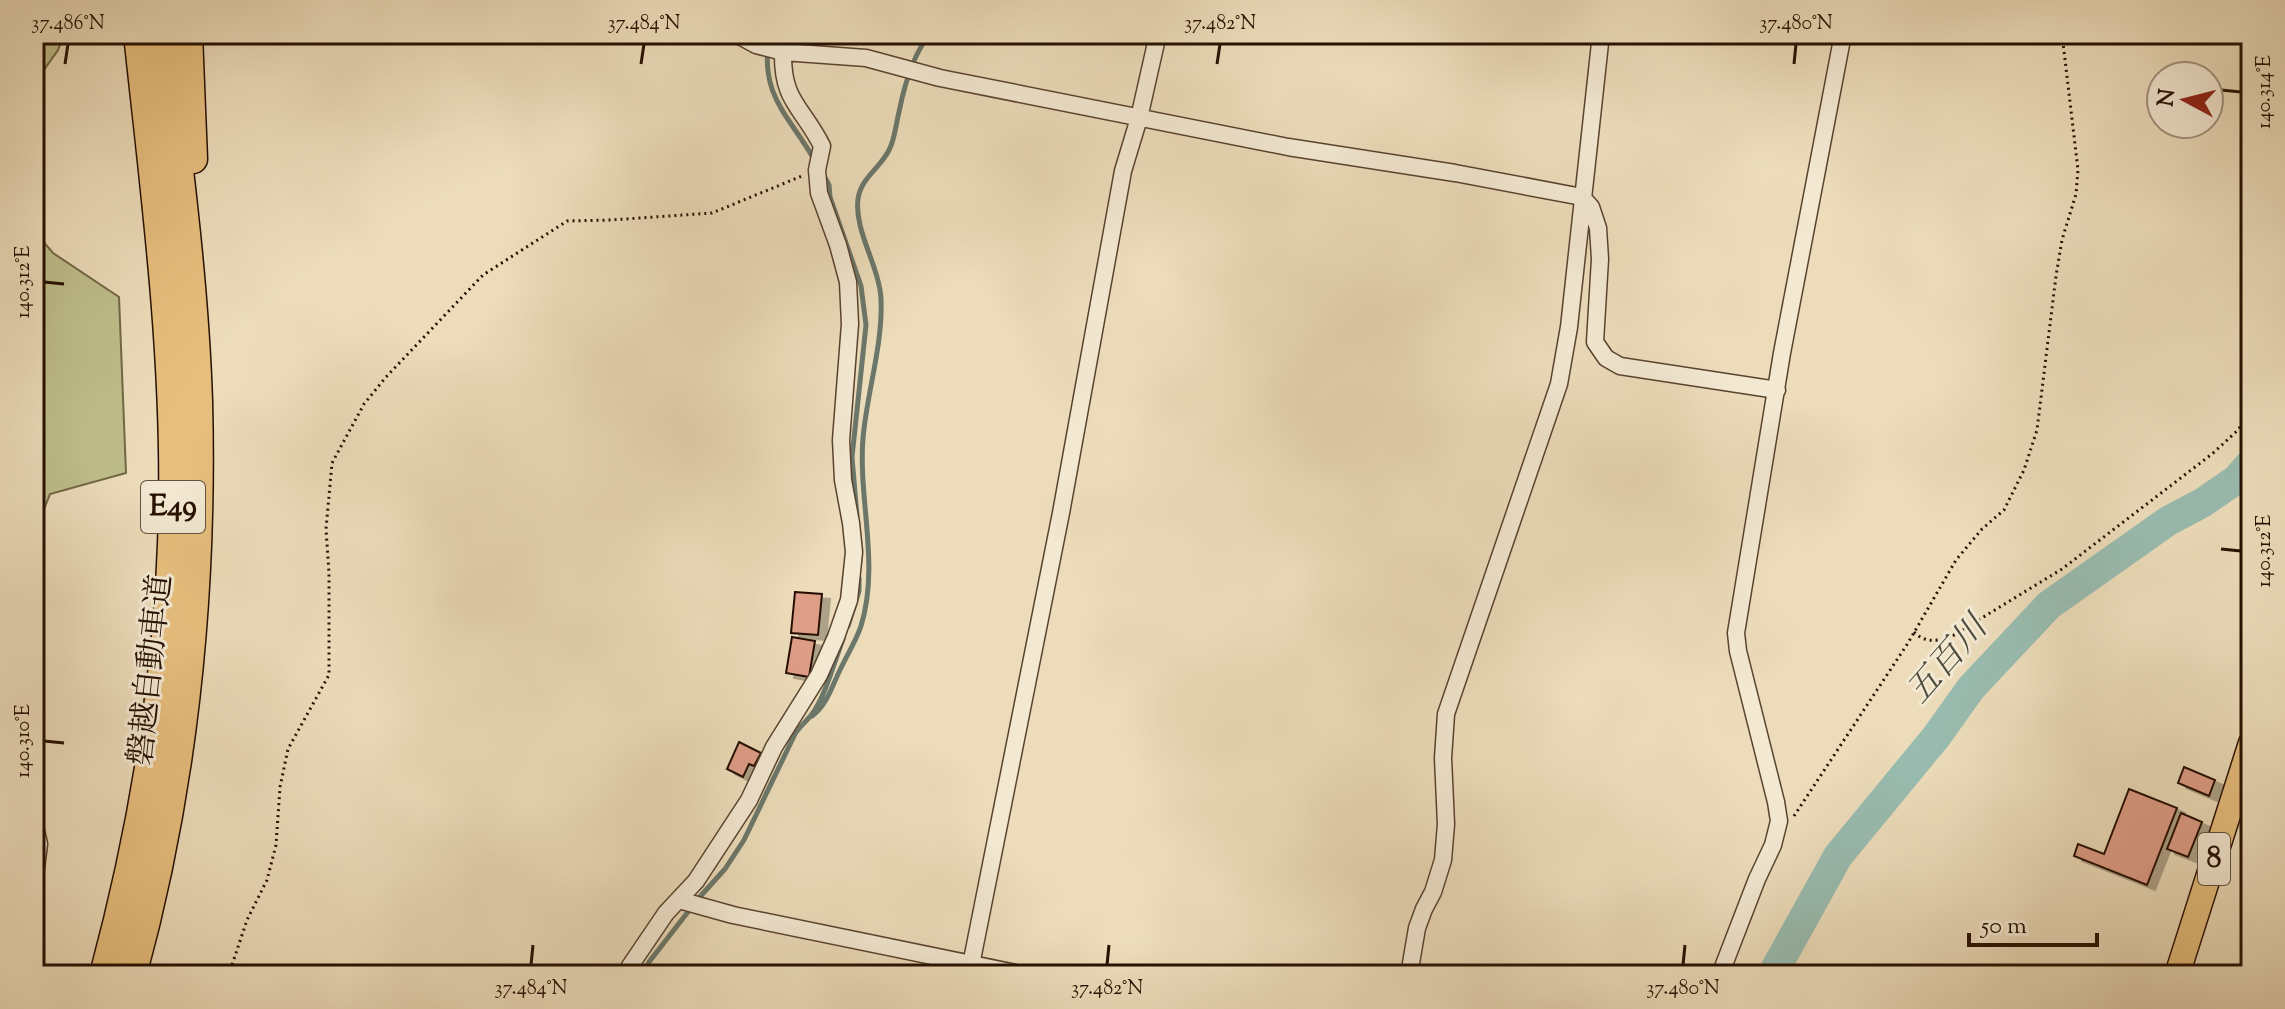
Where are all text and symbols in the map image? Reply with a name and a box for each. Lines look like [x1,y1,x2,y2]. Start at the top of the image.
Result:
text: 37.486°N [31,10,105,39]
text: 37.484°N [607,10,681,39]
text: 37.482°N [1184,10,1256,39]
text: 37.480°N [1759,10,1833,39]
text: 140.314°E [2251,55,2280,129]
north arrow [2145,60,2225,140]
text: N [2151,87,2185,109]
text: 140.312°E [10,246,39,318]
road number: E49 [141,481,205,533]
text: 140.312°E [2251,515,2280,587]
street label: 磐越自動車道 [119,572,185,768]
water label: 五百川 [1896,603,2003,716]
text: 140.310°E [10,704,39,778]
road number: 8 [2198,833,2230,885]
scale bar [1969,897,2097,947]
text: 50 m [1979,910,2027,944]
text: 37.484°N [494,975,568,1004]
text: 37.482°N [1071,975,1143,1004]
text: 37.480°N [1646,975,1720,1004]

